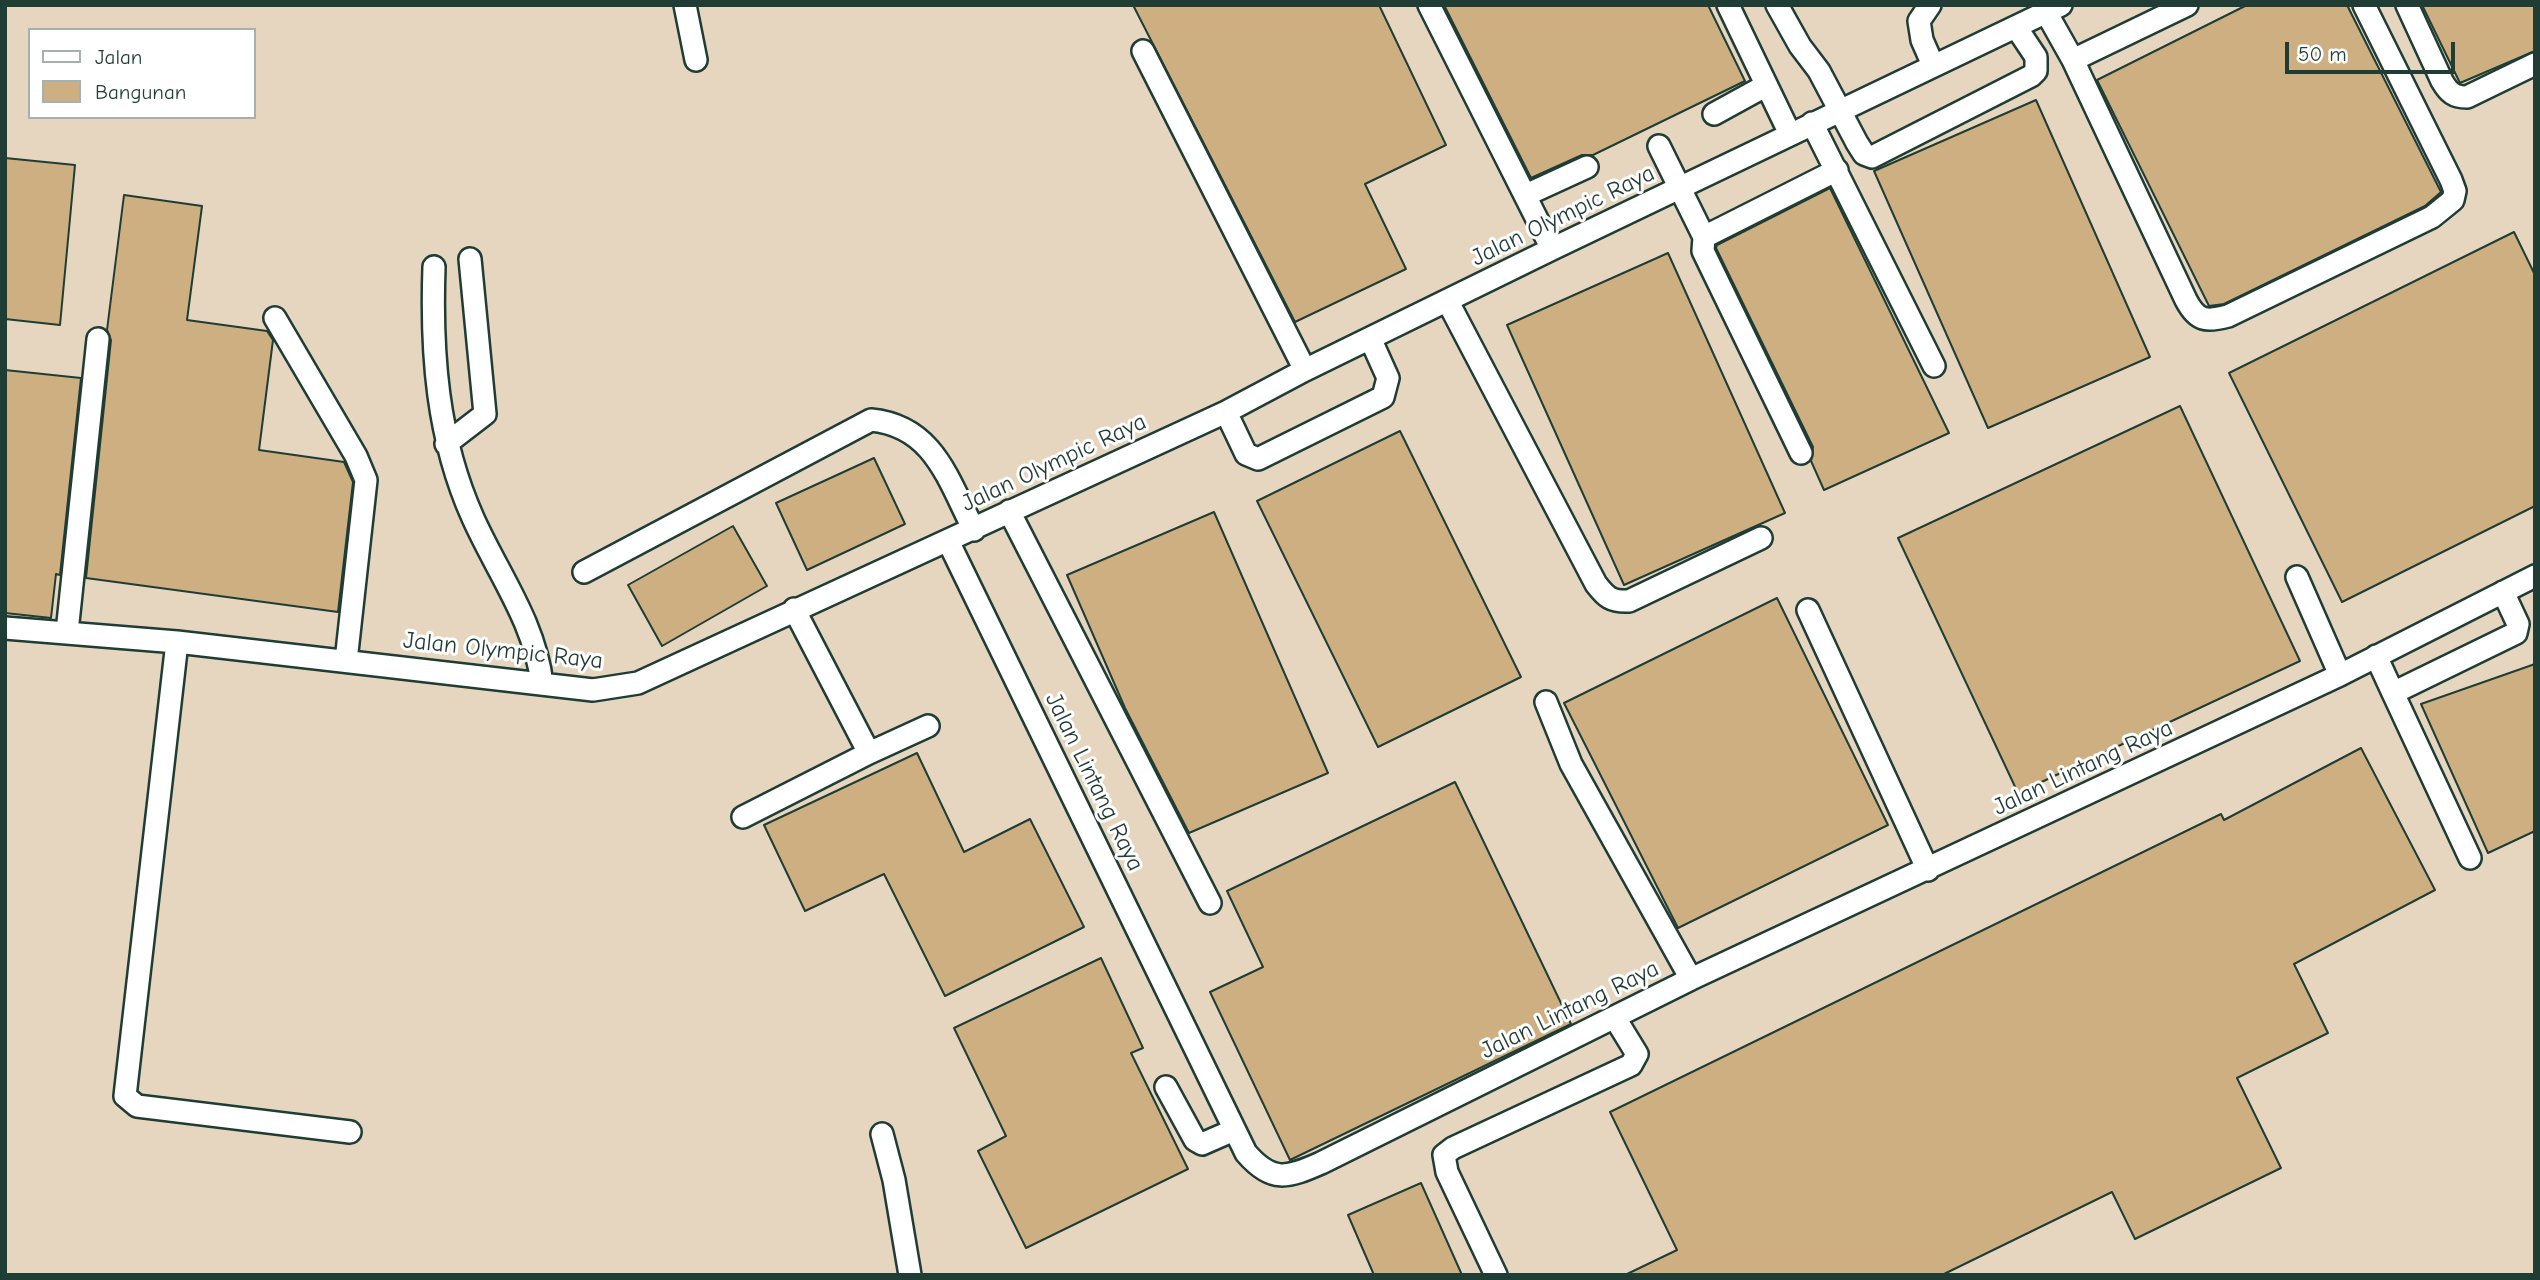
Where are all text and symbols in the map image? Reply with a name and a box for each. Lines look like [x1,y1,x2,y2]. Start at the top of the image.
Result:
legend [28,28,256,119]
scale bar [2288,28,2458,72]
text: 50 m [2298,42,2347,66]
text: Jalan [95,45,142,69]
text: Bangunan [95,80,186,104]
street label: Jalan Olympic Raya [1467,159,1659,273]
street label: Jalan Olympic Raya [957,408,1151,518]
street label: Jalan Olympic Raya [402,626,604,676]
street label: Jalan Lintang Raya [1038,688,1150,876]
street label: Jalan Lintang Raya [1989,714,2177,822]
street label: Jalan Lintang Raya [1476,954,1664,1066]

